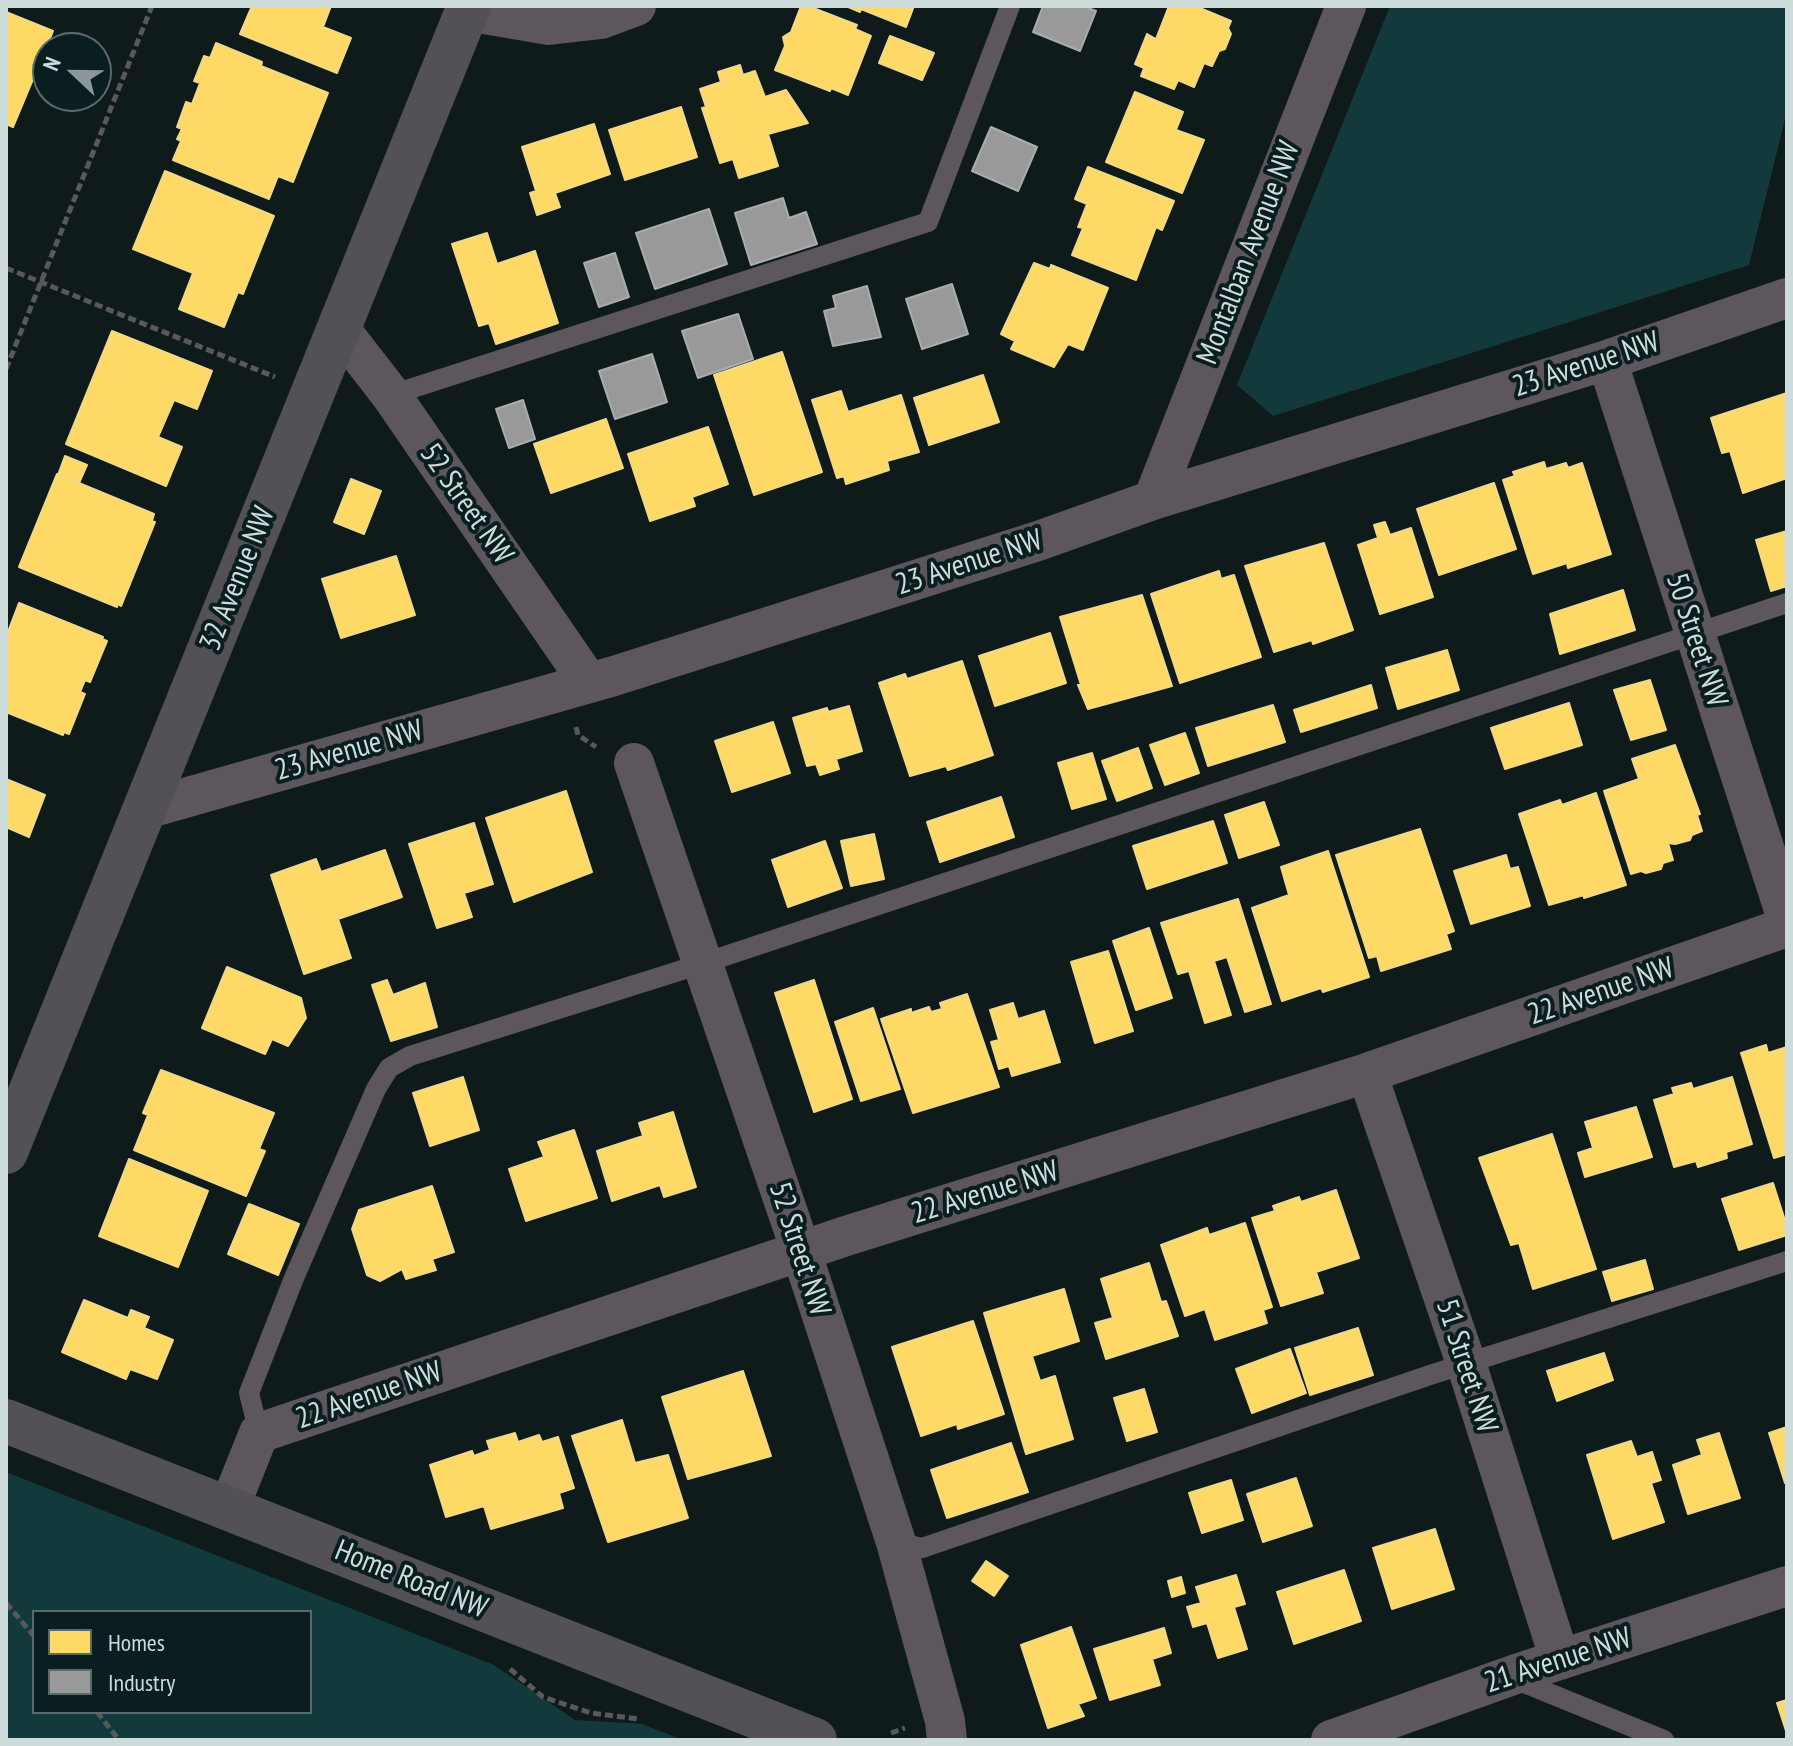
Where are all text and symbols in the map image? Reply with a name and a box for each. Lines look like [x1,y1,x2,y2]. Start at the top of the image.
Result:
north arrow [32,32,112,112]
text: N [36,53,67,75]
street label: Montalban Avenue NW [1190,137,1308,369]
street label: 23 Avenue NW [1508,324,1664,406]
street label: 52 Street NW [412,437,520,571]
street label: 32 Avenue NW [193,502,283,656]
street label: 23 Avenue NW [891,522,1047,604]
street label: 50 Street NW [1658,569,1734,711]
street label: 23 Avenue NW [271,713,427,789]
street label: 22 Avenue NW [1523,950,1679,1034]
street label: 22 Avenue NW [907,1154,1063,1232]
street label: 52 Street NW [761,1178,837,1320]
street label: 51 Street NW [1428,1295,1504,1437]
street label: 22 Avenue NW [291,1354,447,1438]
street label: Home Road NW [330,1533,492,1627]
legend [32,1610,312,1714]
street label: 21 Avenue NW [1480,1620,1636,1702]
text: Homes [108,1627,165,1658]
text: Industry [108,1667,175,1698]

